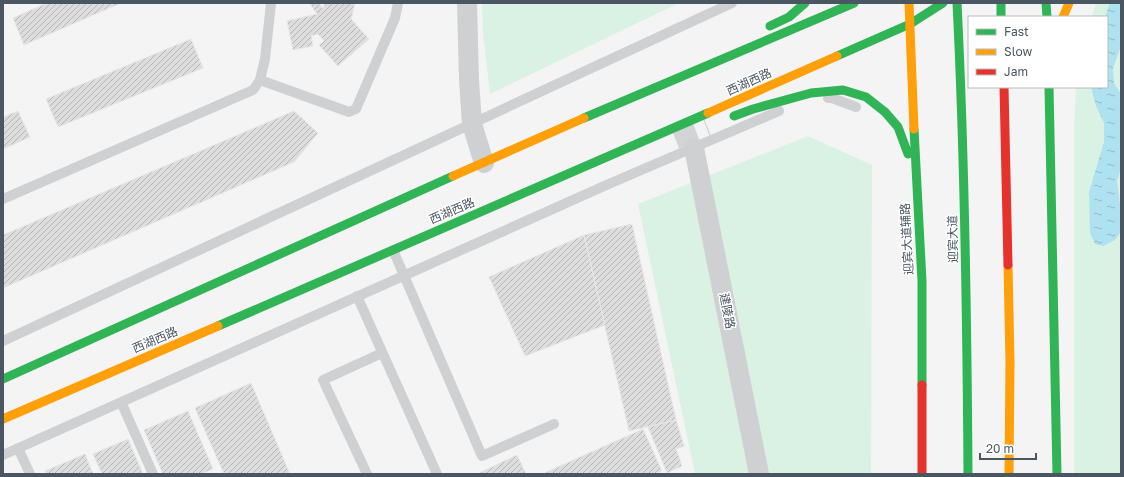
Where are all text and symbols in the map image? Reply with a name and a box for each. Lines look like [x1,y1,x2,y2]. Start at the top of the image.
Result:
legend [968,16,1108,88]
text: Fast [1004,24,1029,39]
text: Slow [1004,44,1032,59]
text: Jam [1004,64,1028,79]
street label: 西湖西路 [724,65,774,98]
street label: 西湖西路 [427,194,477,227]
street label: 迎宾大道辅路 [897,203,916,275]
street label: 迎宾大道 [945,215,960,263]
street label: 建陵路 [717,292,738,330]
street label: 西湖西路 [130,323,180,356]
scale bar [980,435,1036,461]
text: 20 m [986,441,1014,456]

